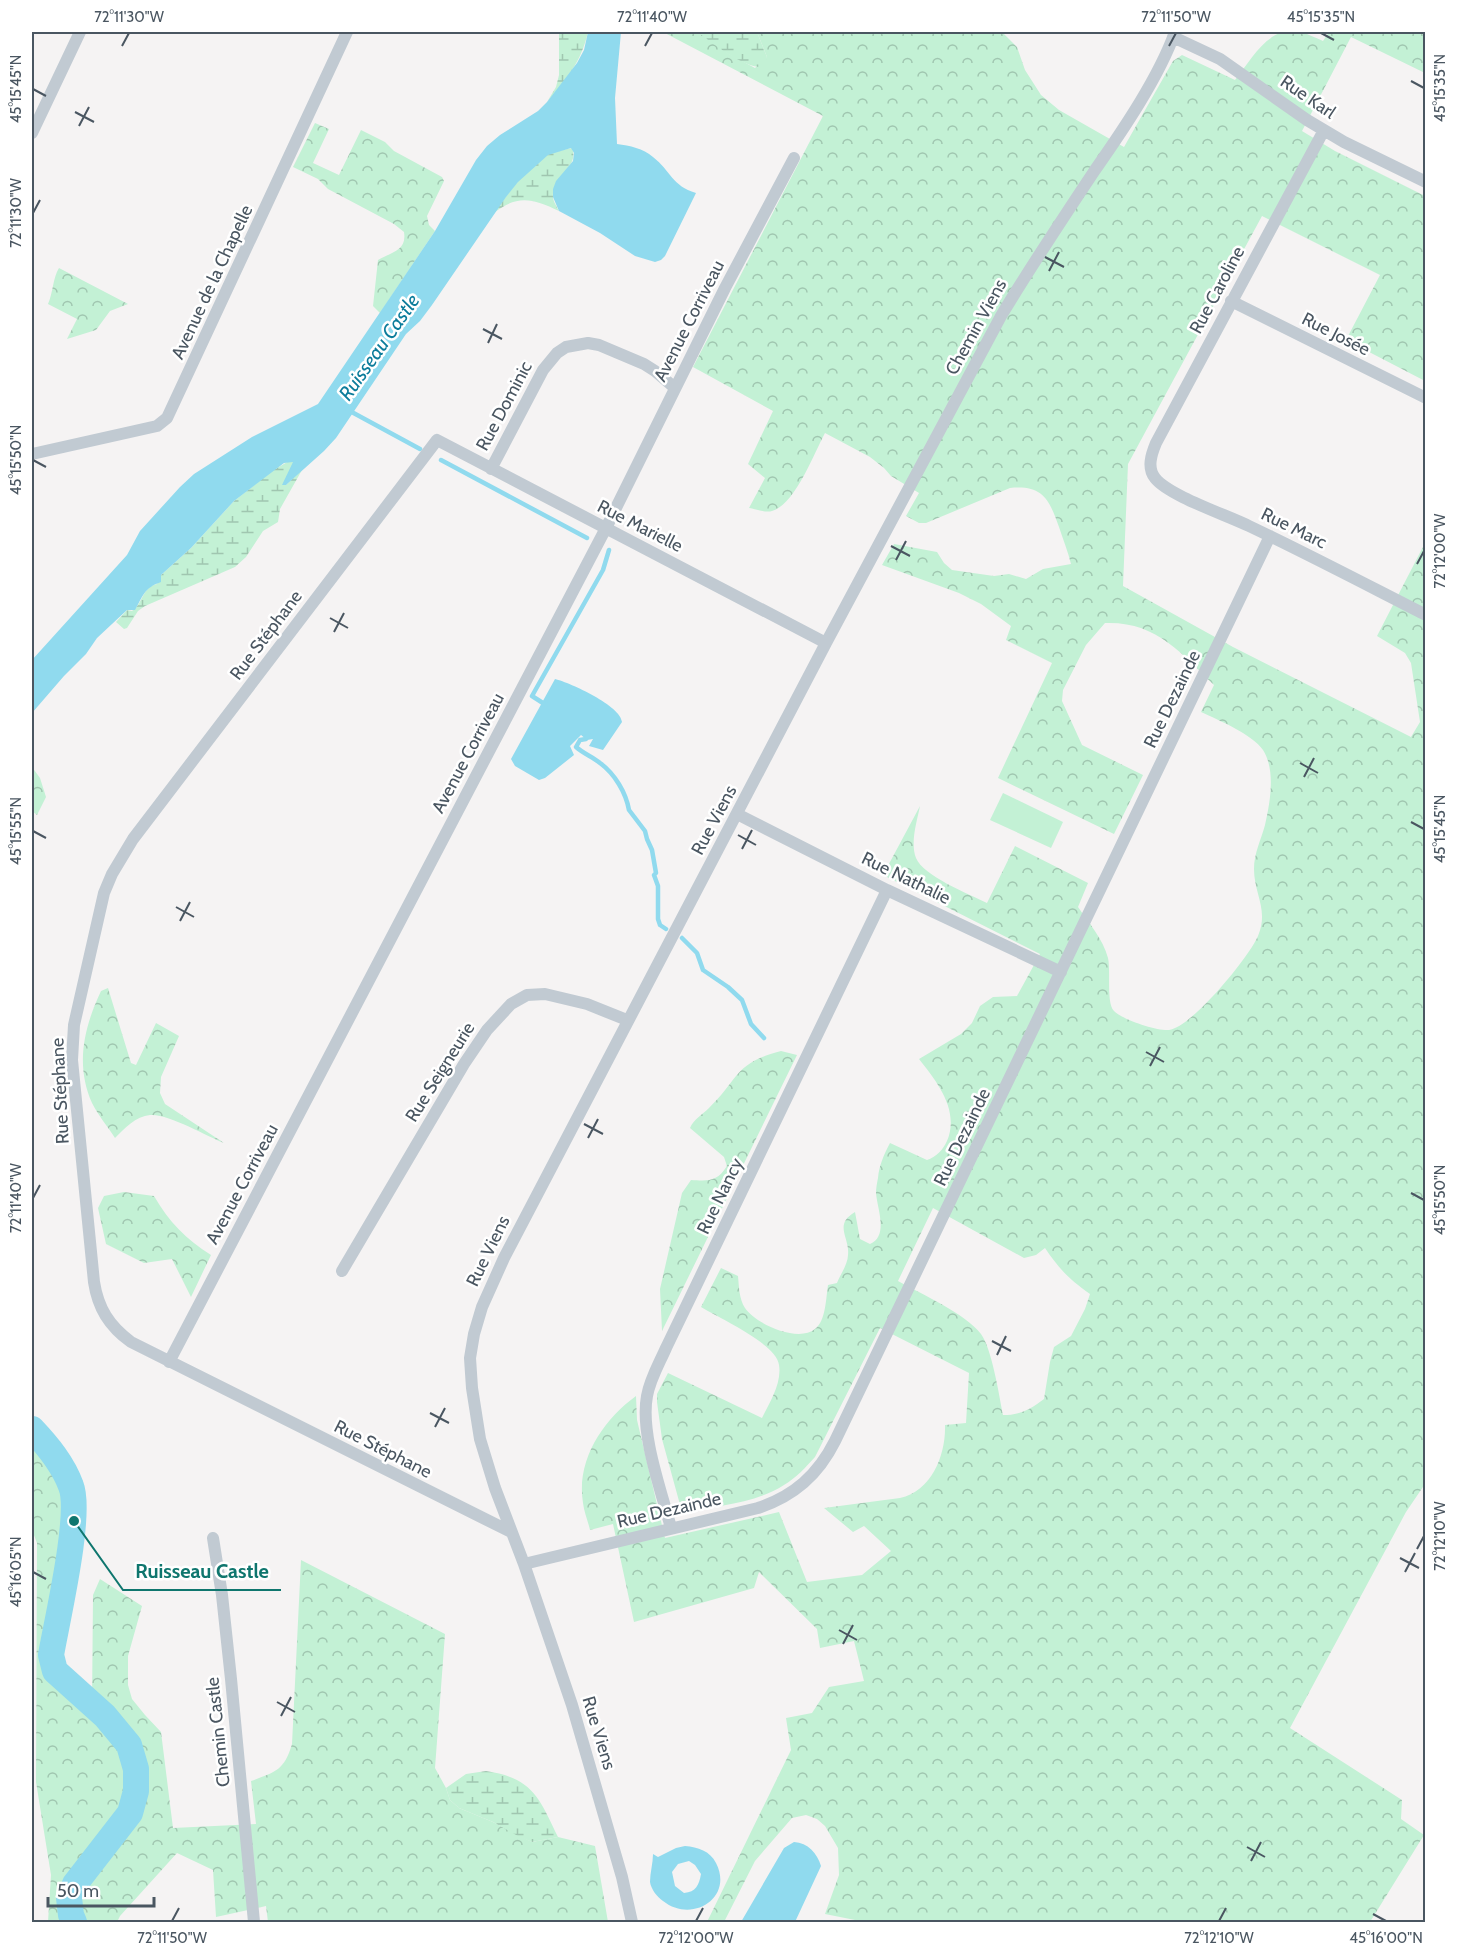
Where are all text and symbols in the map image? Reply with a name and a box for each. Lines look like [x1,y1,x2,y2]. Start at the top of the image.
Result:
text: 72°11'30"W [94,8,165,26]
text: 72°11'40"W [617,8,688,26]
text: 72°11'50"W [1141,8,1212,26]
text: 45°15'35"N [1287,8,1355,26]
text: 45°15'35"N [1431,54,1449,122]
text: 45°15'45"N [7,55,25,123]
street label: Rue Karl [1276,71,1341,124]
text: 72°11'30"W [7,177,25,248]
street label: Avenue de la Chapelle [167,201,257,363]
street label: Rue Caroline [1185,243,1249,337]
street label: Avenue Corriveau [649,257,729,385]
street label: Chemin Viens [941,275,1011,379]
water label: Ruisseau Castle [334,289,424,405]
street label: Rue Josée [1298,308,1374,360]
street label: Rue Dominic [471,358,537,454]
text: 45°15'50"N [7,425,25,495]
street label: Rue Marielle [594,495,686,557]
street label: Rue Marc [1258,503,1330,553]
text: 72°12'00"W [1431,513,1449,589]
street label: Rue Stéphane [225,586,307,684]
street label: Rue Dezainde [1139,647,1205,751]
street label: Avenue Corriveau [427,689,509,817]
street label: Rue Viens [687,781,741,859]
text: 45°15'45"N [1431,795,1449,863]
text: 45°15'55"N [7,797,25,865]
street label: Rue Nathalie [858,847,954,909]
street label: Rue Seigneurie [401,1018,479,1126]
street label: Rue Stéphane [46,1037,74,1145]
street label: Rue Dezainde [929,1085,995,1189]
street label: Avenue Corriveau [201,1120,283,1248]
street label: Rue Nancy [692,1154,748,1238]
text: 72°11'40"W [7,1162,25,1233]
text: 45°15'50"N [1431,1165,1449,1235]
street label: Rue Viens [462,1212,514,1290]
street label: Rue Stéphane [331,1415,435,1483]
street label: Rue Dezainde [615,1487,723,1533]
text: 72°12'10"W [1431,1500,1449,1571]
text: 45°16'05"N [7,1536,25,1608]
callout: Ruisseau Castle [123,1552,281,1590]
text: Ruisseau Castle [135,1559,269,1583]
street label: Chemin Castle [201,1676,235,1788]
street label: Rue Viens [577,1694,621,1772]
scale bar [48,1870,154,1908]
text: 50 m [57,1880,99,1902]
text: 72°11'50"W [137,1929,208,1947]
text: 72°12'00"W [658,1929,734,1947]
text: 72°12'10"W [1184,1929,1255,1947]
text: 45°16'00"N [1349,1929,1423,1947]

